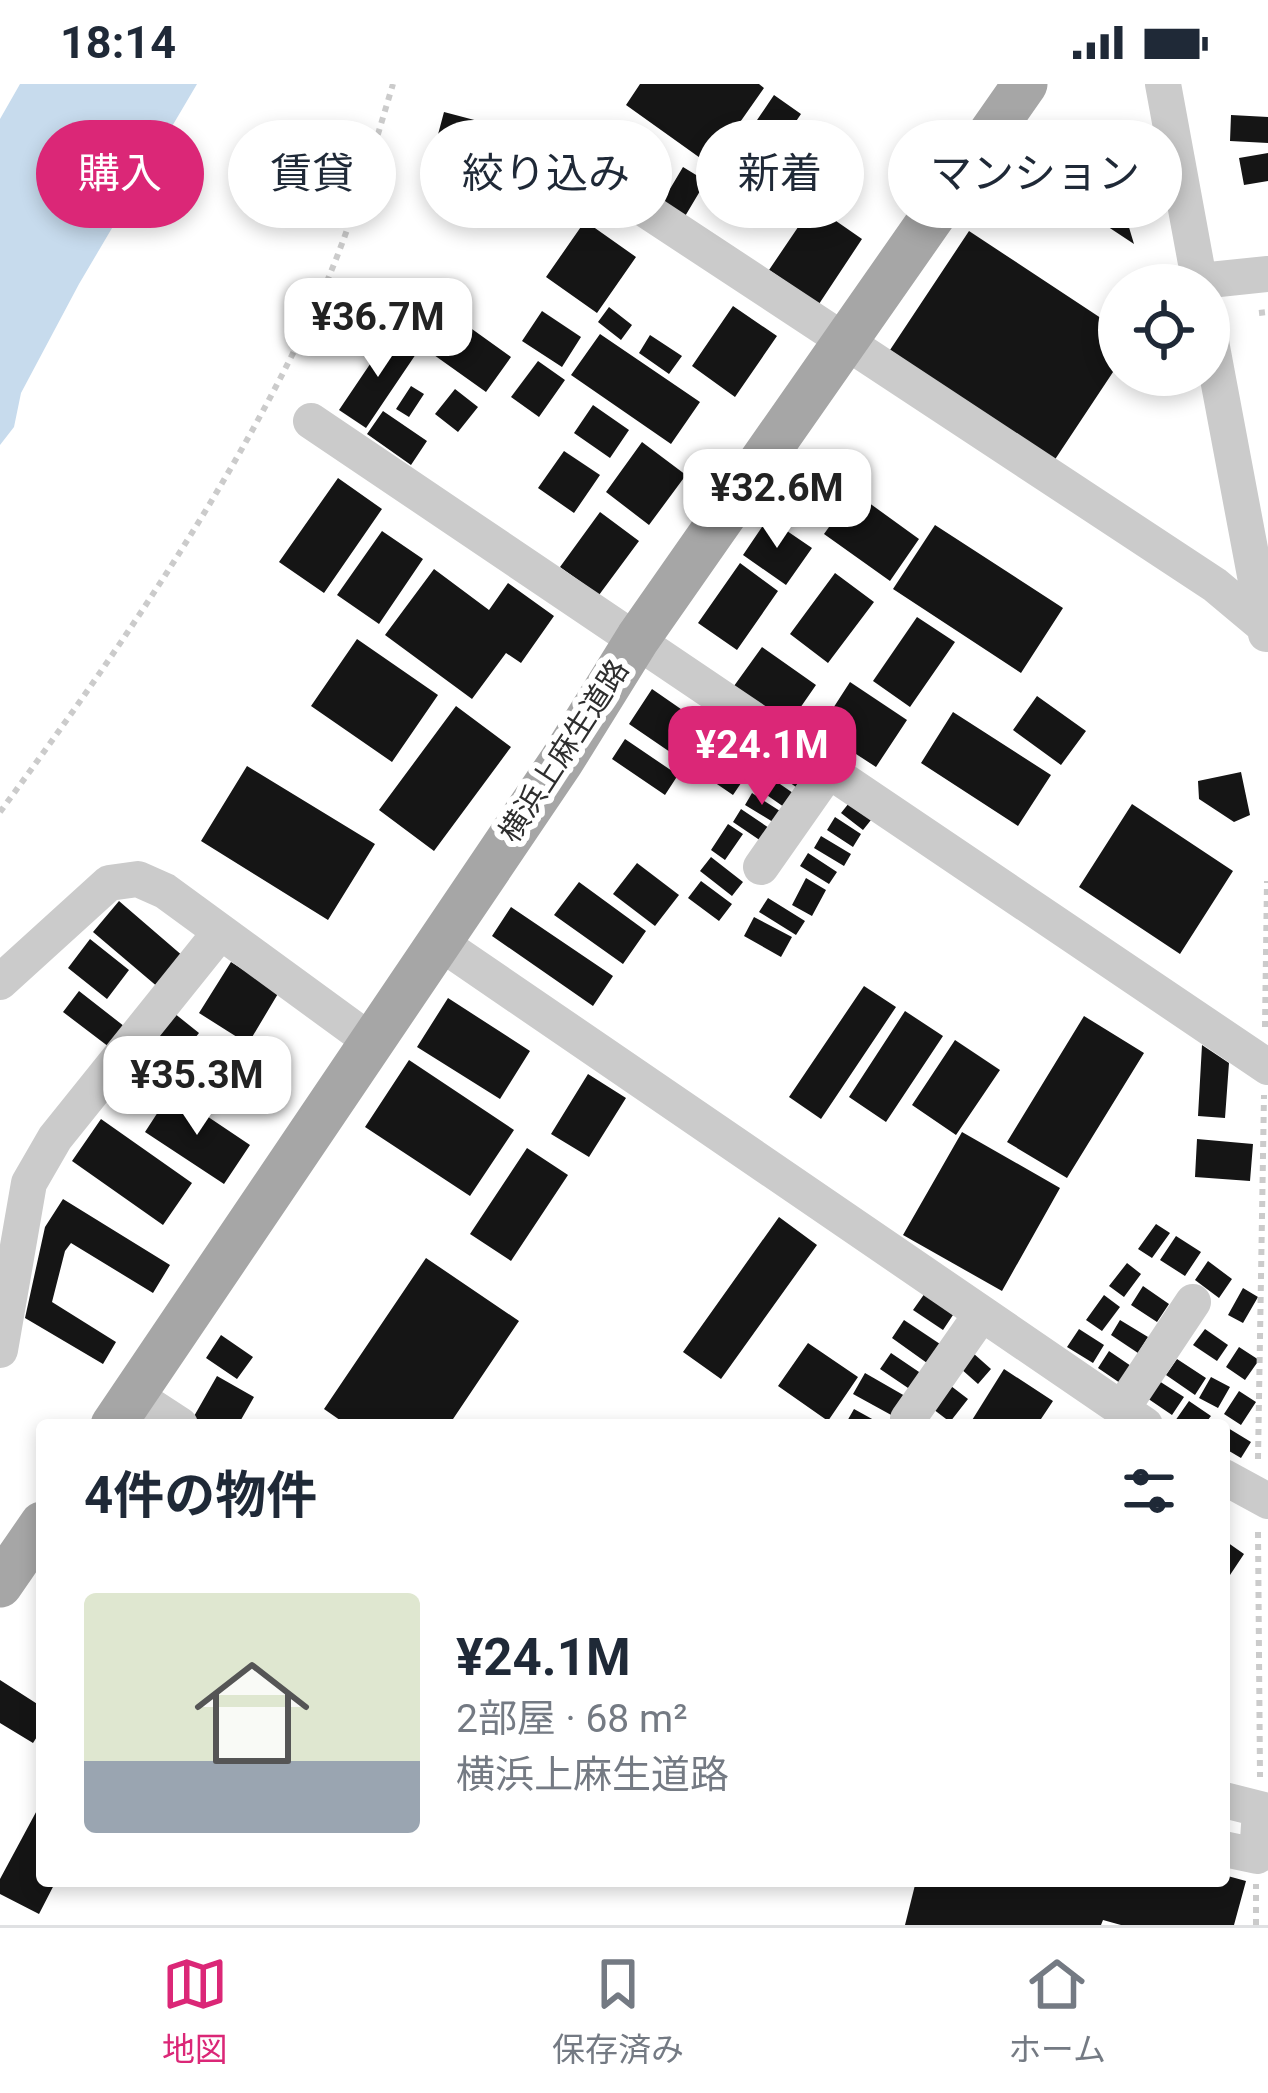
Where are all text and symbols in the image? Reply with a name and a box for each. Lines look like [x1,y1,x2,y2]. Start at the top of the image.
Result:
text: 18:14 [60,16,176,69]
chip: 購入 [36,120,204,228]
chip: 賃貸 [228,120,396,228]
chip: 絞り込み [420,120,672,228]
chip: 新着 [696,120,864,228]
chip: マンション [888,120,1182,228]
map controls [1098,264,1230,396]
button: locate [1098,264,1230,396]
pin: ¥36.7M [280,278,476,380]
text: ¥36.7M [311,294,445,340]
pin: ¥32.6M [679,449,875,551]
text: ¥32.6M [710,465,844,511]
street label: 横浜上麻生道路 [492,653,635,848]
pin: ¥24.1M [664,706,860,808]
text: ¥24.1M [695,722,829,768]
pin: ¥35.3M [99,1036,295,1138]
text: ¥35.3M [130,1052,264,1098]
icon: filters [1116,1458,1182,1524]
text: 4件の物件 [84,1466,317,1525]
text: ¥24.1M [456,1628,631,1687]
icon: home [180,1641,324,1785]
text: 2部屋 · 68 m² [456,1696,687,1742]
text: 横浜上麻生道路 [456,1752,729,1798]
tab: 地図 [162,1951,228,2071]
tab: 保存済み [552,1951,684,2071]
tab: ホーム [1008,1951,1106,2071]

